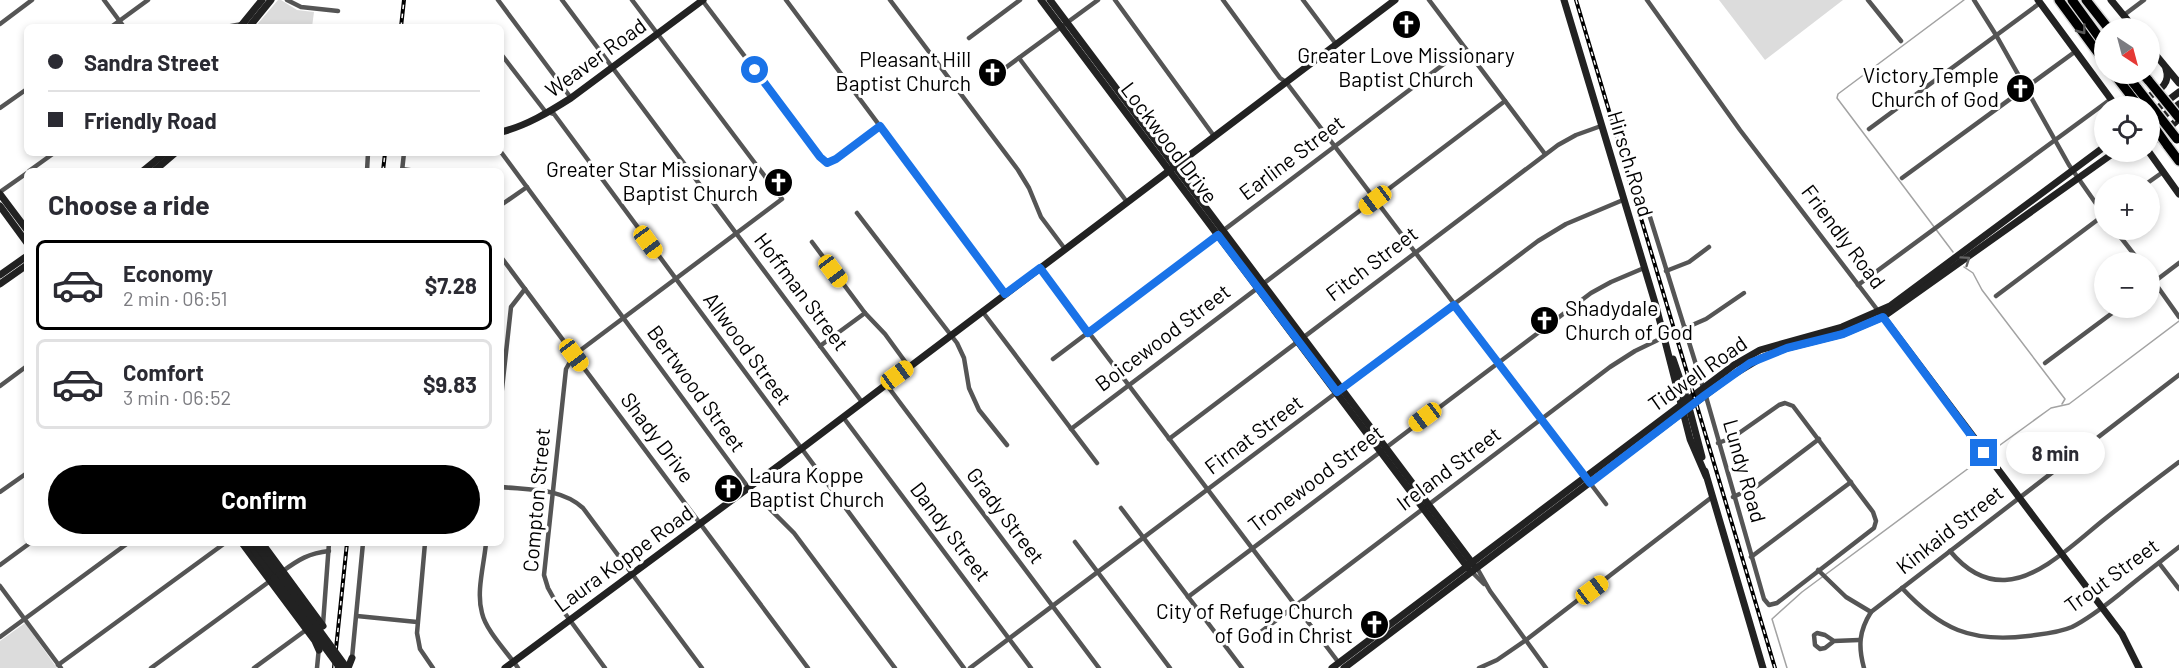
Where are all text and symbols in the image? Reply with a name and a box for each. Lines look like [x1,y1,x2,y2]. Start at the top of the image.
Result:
church icon: Greater Love Missionary Baptist Church [1390,9,1422,41]
street label: Weaver Road [540,12,650,102]
north arrow [2094,18,2160,84]
map controls [2094,18,2160,318]
one-way arrow [2074,24,2085,35]
place label: Greater Love Missionary Baptist Church [1297,42,1515,91]
place label: Pleasant Hill Baptist Church [836,46,971,95]
text: Sandra Street [84,49,219,75]
route start [741,56,768,83]
church icon: Pleasant Hill Baptist Church [976,56,1008,88]
place label: Victory Temple Church of God [1863,62,1999,111]
church icon: Victory Temple Church of God [2004,72,2036,104]
street label: Lockwood Drive [1117,77,1224,208]
button: locate [2094,96,2160,162]
text: Friendly Road [84,107,217,133]
street label: Hirsch Road [1603,107,1659,220]
street label: Earline Street [1234,109,1349,204]
place label: Greater Star Missionary Baptist Church [546,156,758,205]
church icon: Greater Star Missionary Baptist Church [763,166,795,198]
button: + [2094,174,2160,240]
street label: Friendly Road [1797,179,1891,293]
car [1355,182,1395,218]
text: Choose a ride [48,188,210,220]
street label: Fitch Street [1320,220,1422,305]
car [630,222,666,262]
street label: Hoffman Street [750,227,855,355]
car [815,251,851,291]
button: − [2094,252,2160,318]
one-way arrow [1959,256,1970,267]
icon: car [51,258,105,312]
text: Economy [123,260,213,286]
text: $7.28 [425,272,477,298]
street label: Boicewood Street [1090,278,1234,396]
text: 2 min · 06:51 [123,286,227,310]
street label: Allwood Street [699,287,797,409]
place label: Shadydale Church of God [1565,295,1693,344]
church icon: Shadydale Church of God [1528,305,1560,337]
street label: Bertwood Street [643,320,752,456]
street label: Tidwell Road [1643,330,1751,416]
car [556,335,592,375]
icon: car [51,357,105,411]
car [877,357,917,393]
text: Comfort [123,359,204,385]
text: $9.83 [423,371,477,397]
text: 3 min · 06:52 [123,385,231,409]
street label: Shady Drive [616,387,700,487]
street label: Firnat Street [1199,389,1307,479]
car [1405,399,1445,435]
street label: Lundy Road [1719,416,1772,525]
street label: Tronewood Street [1243,419,1388,537]
street label: Ireland Street [1391,421,1505,515]
street label: Compton Street [517,427,554,573]
callout: 8 min [2005,432,2104,474]
route end [1970,439,1997,466]
text: 8 min [2032,441,2079,465]
place label: Laura Koppe Baptist Church [749,462,884,511]
street label: Grady Street [962,462,1050,568]
button: Confirm [48,465,480,534]
church icon: Laura Koppe Baptist Church [712,472,744,504]
street label: Dandy Street [906,477,997,586]
street label: Kinkaid Street [1891,479,2008,578]
street label: Laura Koppe Road [549,499,697,616]
street label: Trout Street [2059,532,2163,617]
car [1572,572,1612,608]
place label: City of Refuge Church of God in Christ [1156,598,1353,647]
church icon: City of Refuge Church of God in Christ [1358,608,1390,640]

